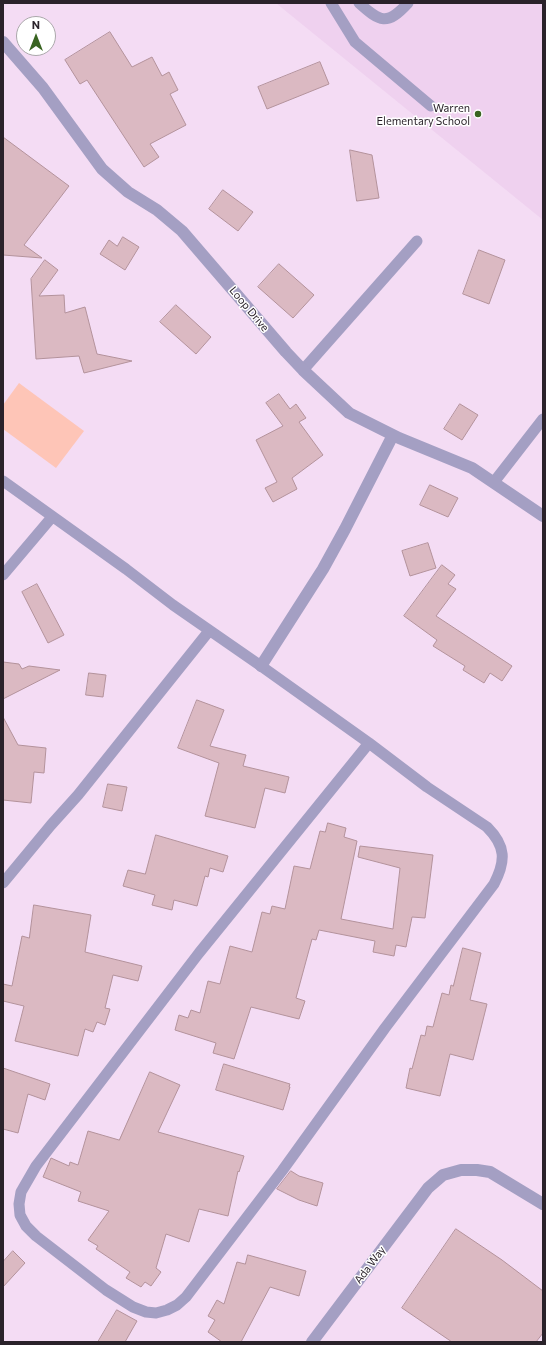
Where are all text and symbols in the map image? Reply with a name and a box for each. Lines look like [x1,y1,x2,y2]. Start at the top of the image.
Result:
north arrow [16,16,56,56]
text: N [32,18,40,31]
place label: Warren Elementary School [377,101,470,127]
marker: Warren Elementary School [473,109,483,119]
street label: Loop Drive [226,284,272,334]
street label: Ada Way [352,1244,388,1286]

